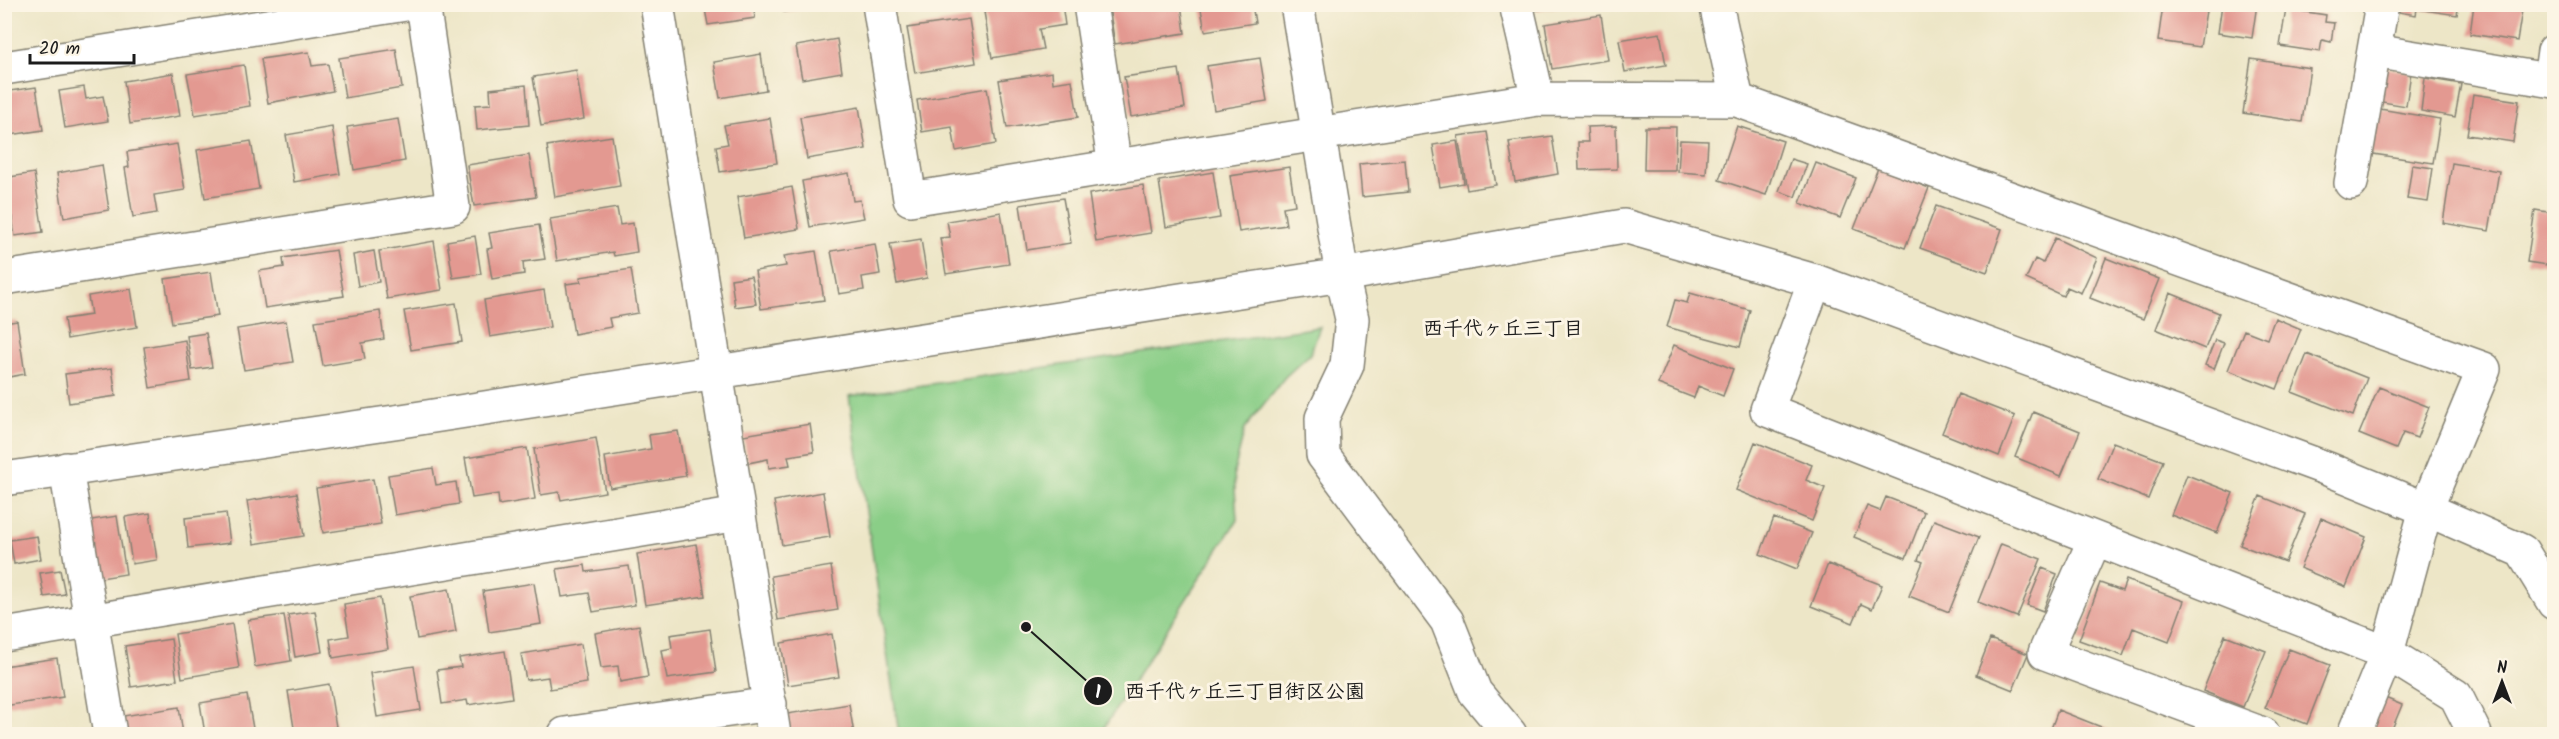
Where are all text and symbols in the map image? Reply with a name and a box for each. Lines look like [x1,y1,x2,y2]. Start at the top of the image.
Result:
scale bar [30,27,134,65]
text: 20 m [39,35,80,64]
district label: 西千代ヶ丘三丁目 [1423,314,1583,346]
north arrow [2472,652,2532,712]
text: N [2497,656,2507,681]
callout: 西千代ヶ丘三丁目街区公園 [1083,672,1377,710]
text: 西千代ヶ丘三丁目街区公園 [1125,677,1365,709]
text: 1 [1095,679,1101,708]

